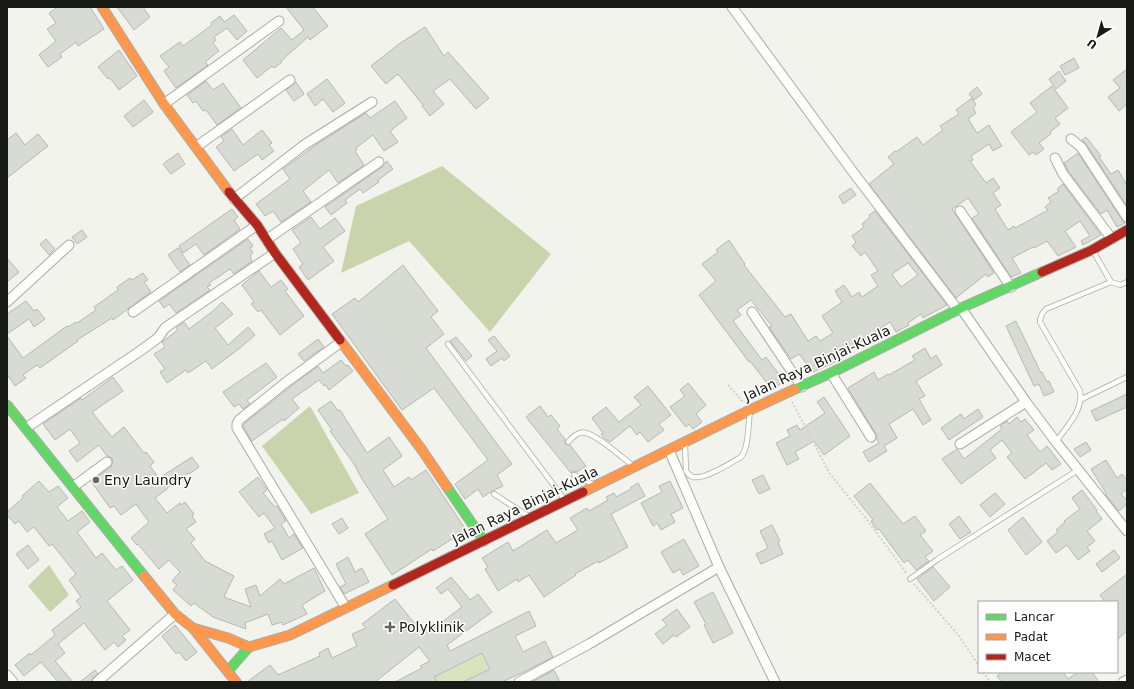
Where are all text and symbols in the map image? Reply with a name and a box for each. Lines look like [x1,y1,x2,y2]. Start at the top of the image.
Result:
north arrow [1078,16,1118,56]
text: U [1085,36,1100,51]
street label: Jalan Raya Binjai-Kuala [740,322,893,404]
street label: Jalan Raya Binjai-Kuala [449,463,600,548]
place label: Eny Laundry [104,472,192,488]
marker: Eny Laundry [91,475,101,485]
legend [978,601,1118,673]
text: Lancar [1014,610,1055,624]
place label: Polyklinik [399,619,465,635]
marker: Polyklinik [384,621,396,633]
text: Padat [1014,630,1048,644]
text: Macet [1014,650,1051,664]

